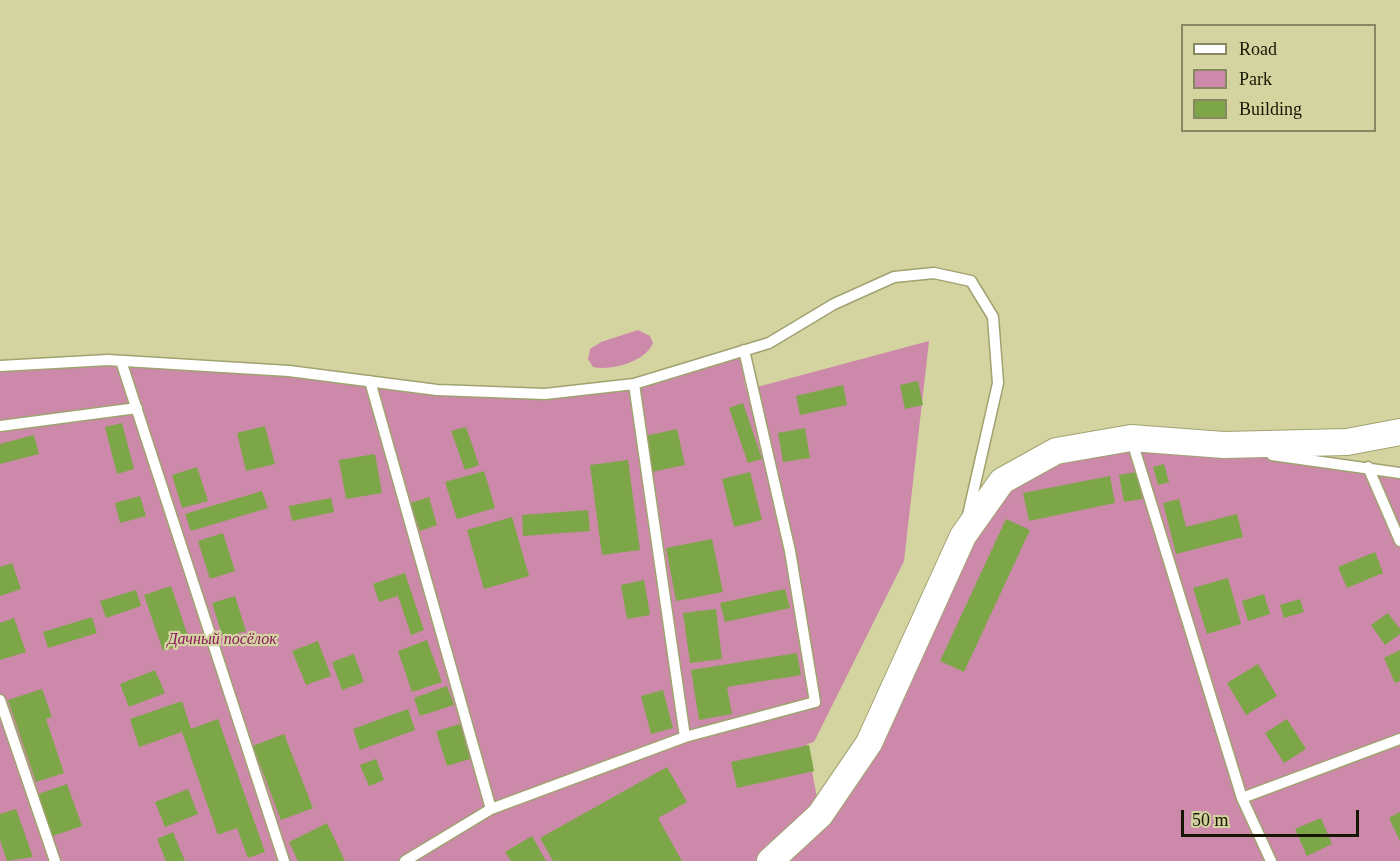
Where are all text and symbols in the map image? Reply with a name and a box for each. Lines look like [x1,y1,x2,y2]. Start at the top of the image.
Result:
legend [1181,24,1376,132]
text: Road [1239,39,1277,59]
text: Park [1239,69,1272,89]
text: Building [1239,99,1302,119]
park label: Дачный посёлок [167,630,277,650]
scale bar [1184,798,1362,836]
text: 50 m [1192,810,1229,830]

